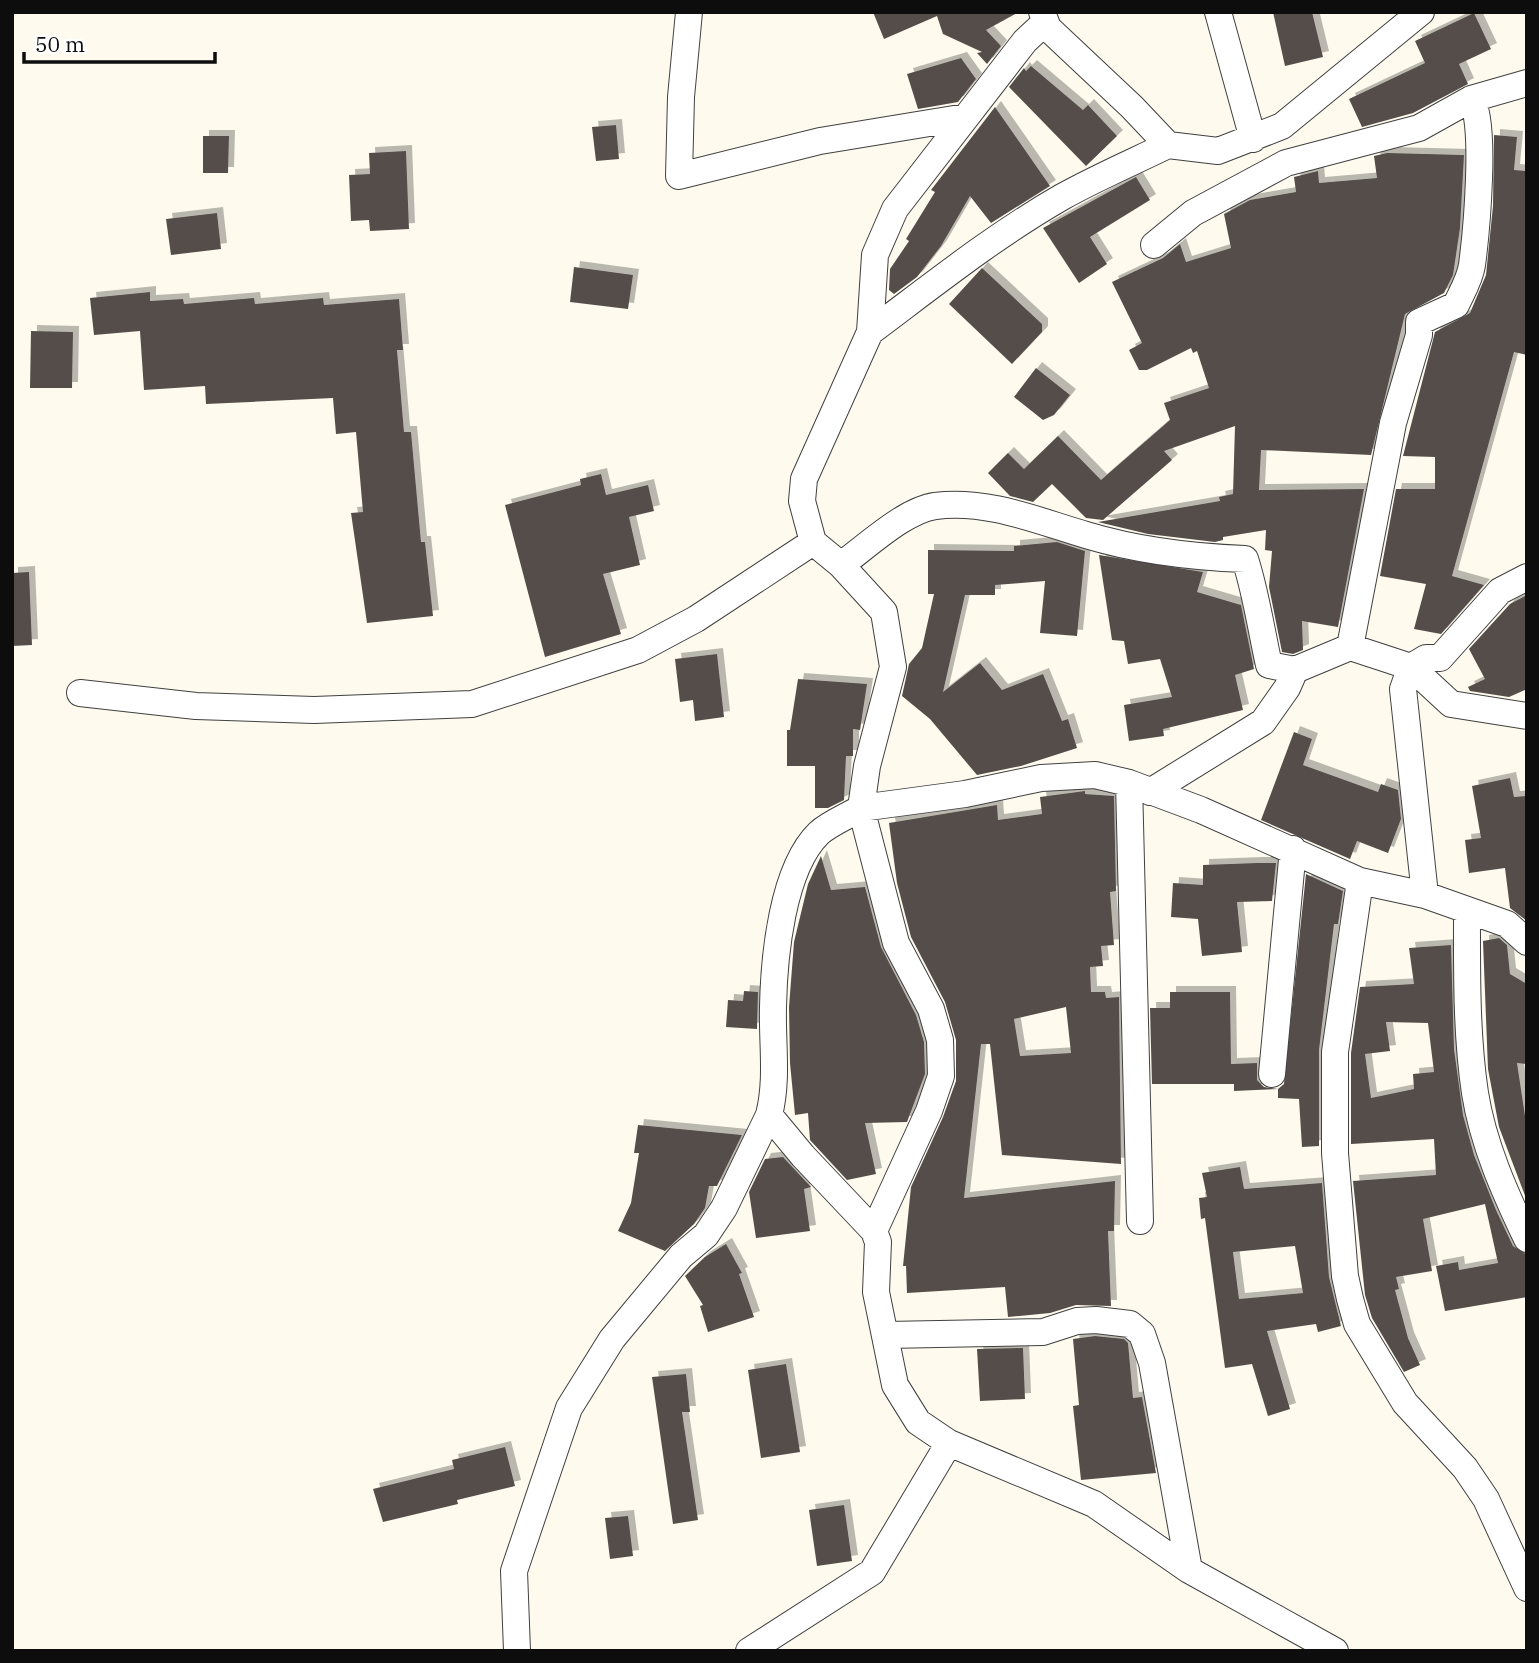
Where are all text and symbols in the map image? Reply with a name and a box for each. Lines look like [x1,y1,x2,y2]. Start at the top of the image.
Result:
scale bar [24,21,215,65]
text: 50 m [35,30,85,58]

